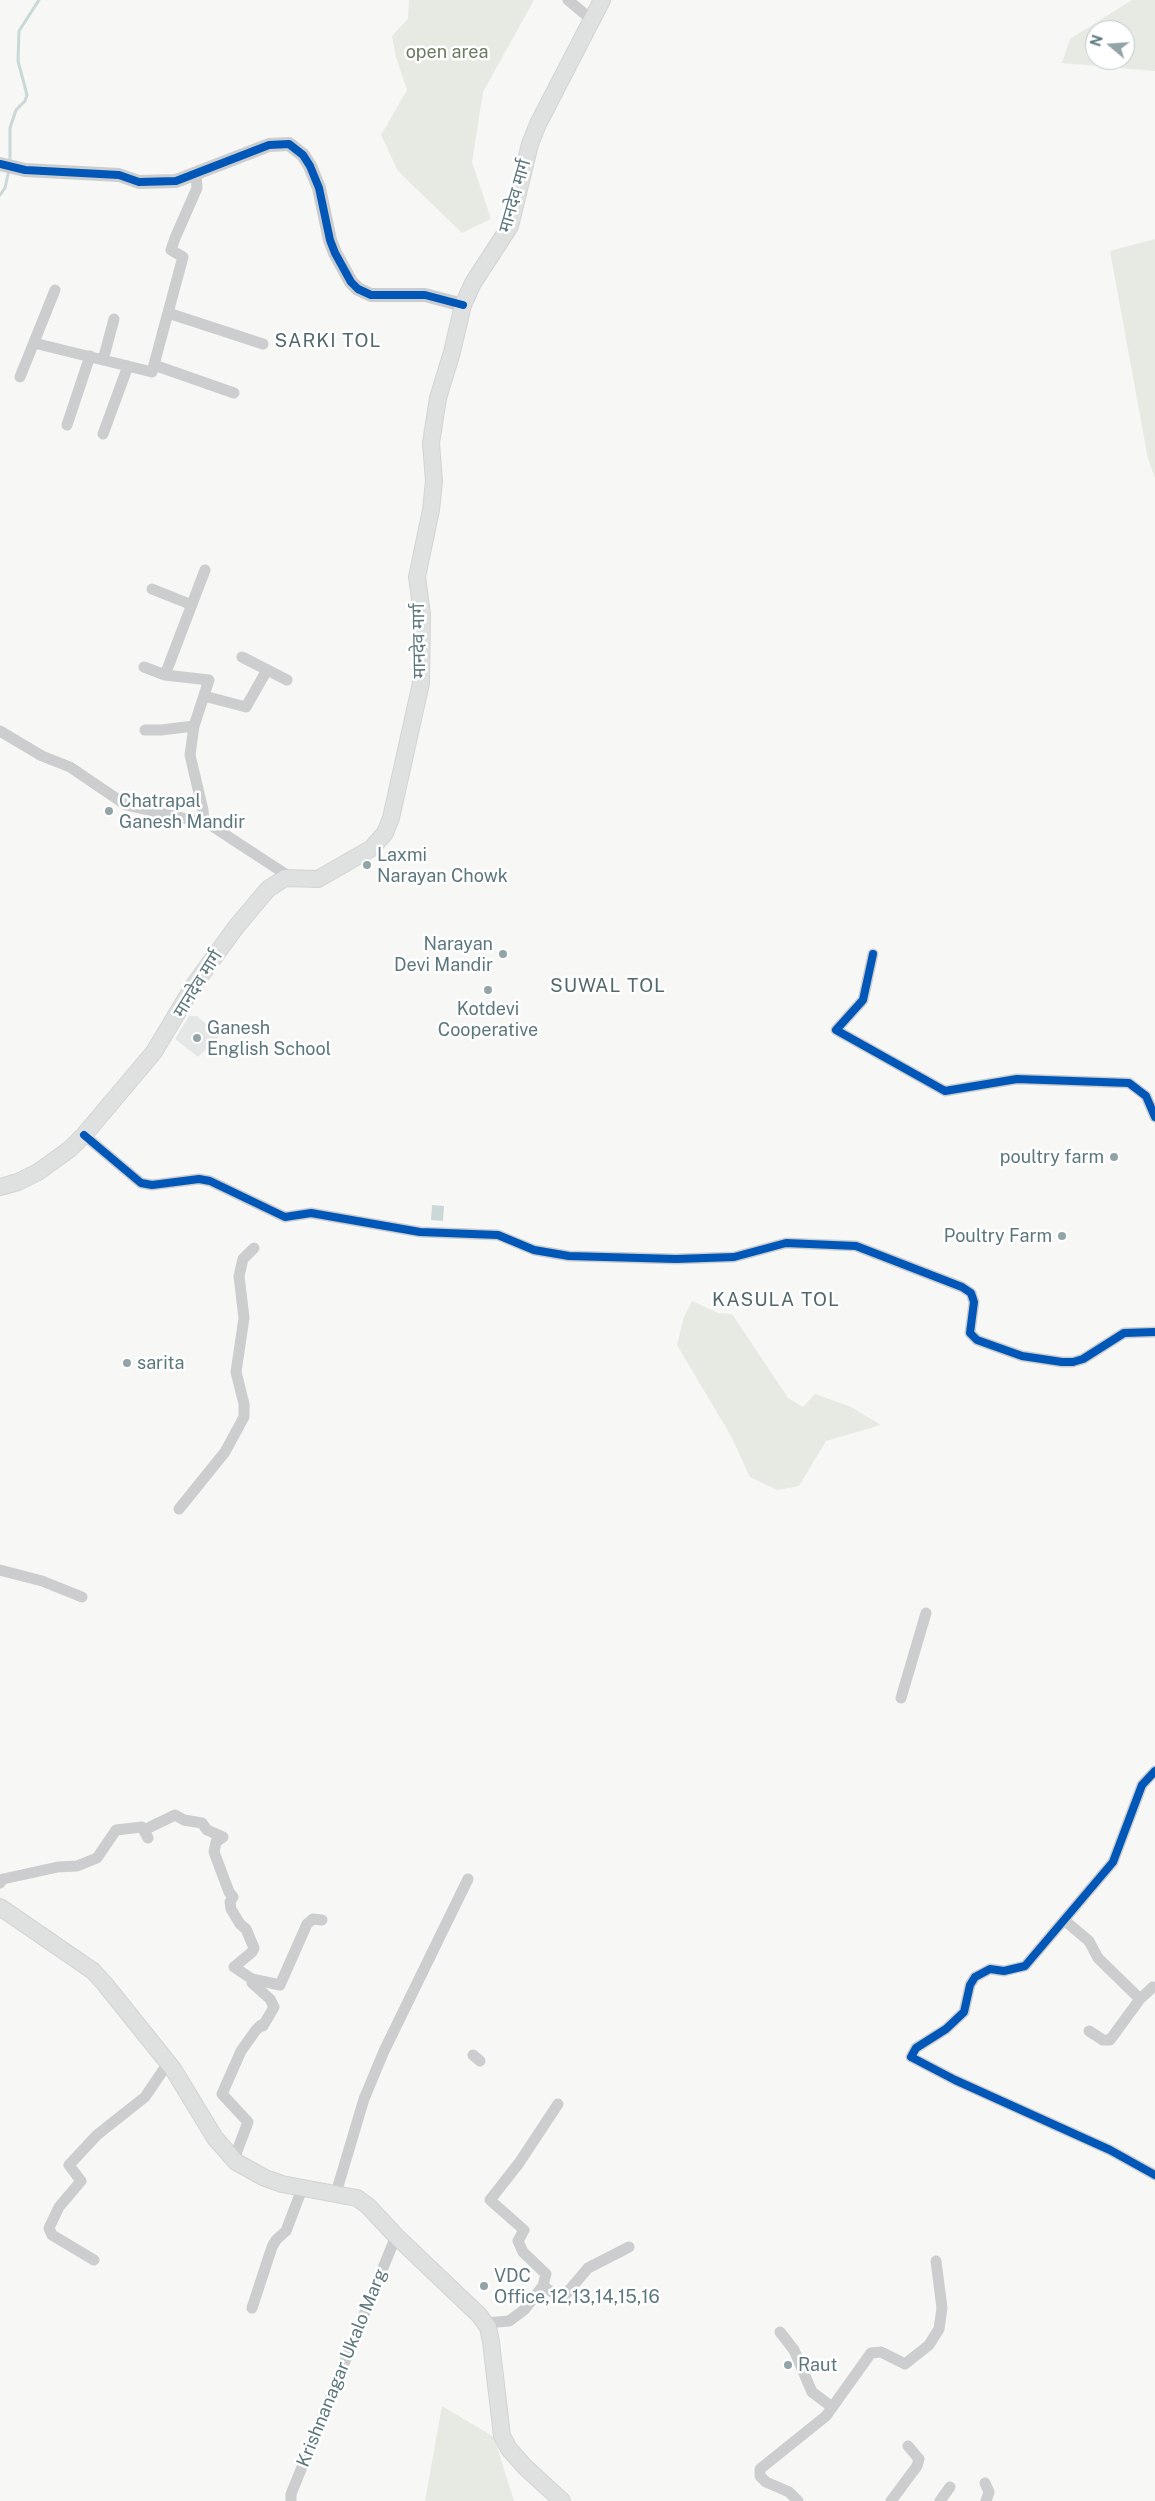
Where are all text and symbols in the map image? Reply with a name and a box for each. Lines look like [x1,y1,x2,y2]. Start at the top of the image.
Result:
north arrow [1085,20,1135,70]
text: N [1087,33,1106,48]
park label: open area [406,41,488,63]
street label: मानदेव मार्ग [494,157,536,235]
district label: SARKI TOL [273,330,383,352]
street label: मानदेव मार्ग [408,603,430,679]
place label: Chatrapal Ganesh Mandir [119,790,245,832]
marker: Chatrapal Ganesh Mandir [103,805,115,817]
place label: Laxmi Narayan Chowk [377,844,508,886]
marker: Laxmi Narayan Chowk [361,859,373,871]
place label: Narayan Devi Mandir [394,933,493,976]
street label: मानदेव मार्ग [169,947,227,1021]
marker: Narayan Devi Mandir [497,948,509,960]
district label: SUWAL TOL [549,975,667,997]
marker: Kotdevi Cooperative [482,984,494,996]
place label: Kotdevi Cooperative [438,998,538,1040]
place label: Ganesh English School [207,1017,331,1060]
marker: Ganesh English School [191,1032,203,1044]
place label: poultry farm [1000,1146,1104,1168]
marker: poultry farm [1108,1151,1120,1163]
place label: Poultry Farm [944,1225,1052,1247]
marker: Poultry Farm [1056,1230,1068,1242]
district label: KASULA TOL [711,1289,841,1311]
place label: sarita [137,1352,184,1374]
marker: sarita [121,1357,133,1369]
place label: VDC Office,12,13,14,15,16 [494,2265,660,2308]
street label: Krishnanagar Ukalo Marg [292,2266,392,2470]
marker: VDC Office,12,13,14,15,16 [478,2280,490,2292]
place label: Raut [798,2354,837,2376]
marker: Raut [782,2359,794,2371]

